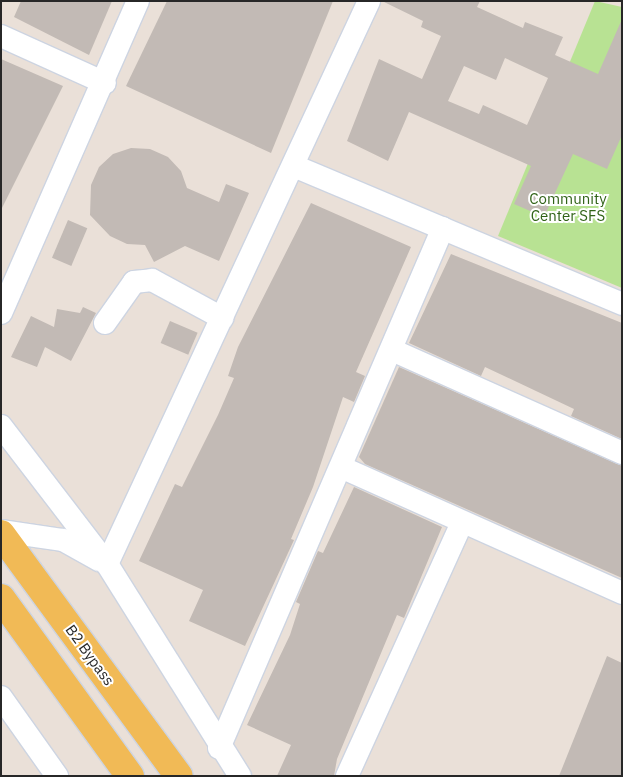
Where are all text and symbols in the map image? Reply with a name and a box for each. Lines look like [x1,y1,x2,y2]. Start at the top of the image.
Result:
park label: Community Center SFS [529,189,607,224]
street label: B2 Bypass [62,621,118,689]

